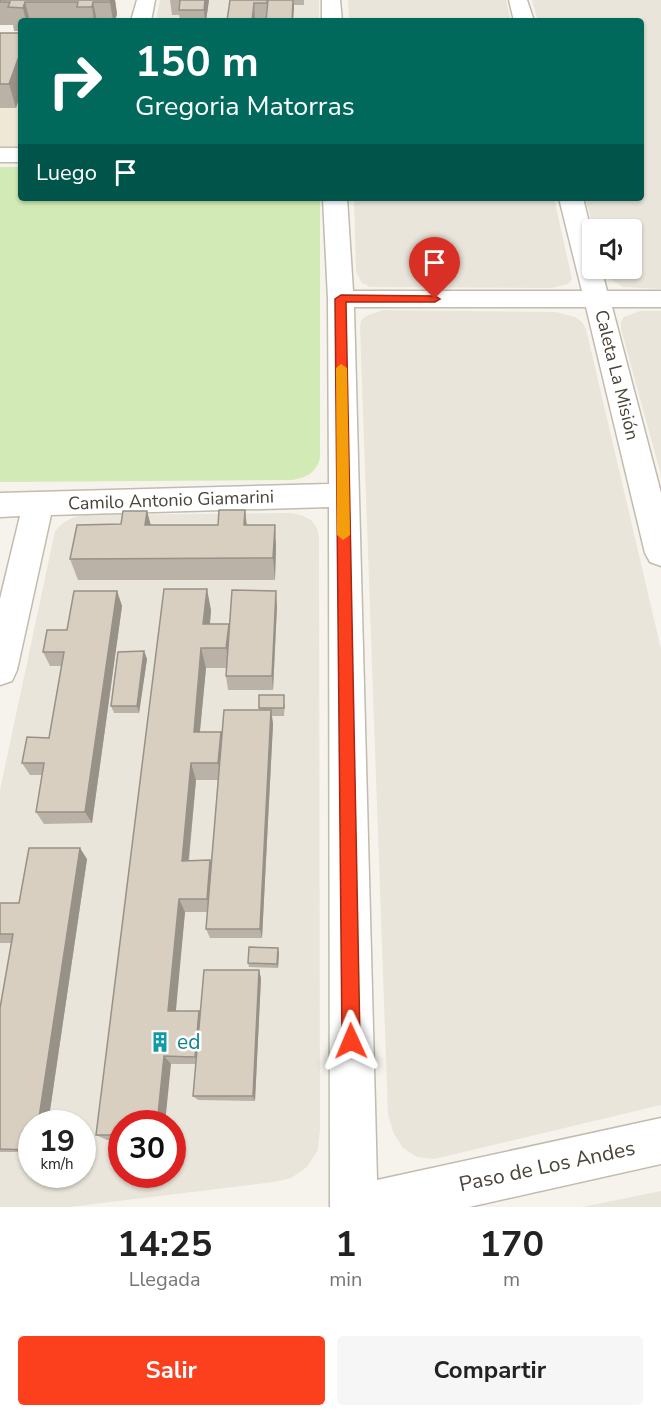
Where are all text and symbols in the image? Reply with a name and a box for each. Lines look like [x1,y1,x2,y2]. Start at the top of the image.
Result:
text: 150 m [135,34,259,91]
icon: right [36,42,114,120]
text: Gregoria Matorras [135,88,355,125]
icon: arrive [109,156,142,189]
text: Luego [36,158,97,188]
map controls [582,219,642,279]
button: sound [582,219,642,279]
pin [409,237,460,299]
icon: arrive [418,246,451,279]
street label: Caleta La Misión [589,307,645,443]
street label: Camilo Antonio Giamarini [68,484,274,516]
position arrow [319,1009,383,1073]
place label: ed [177,1028,200,1056]
building icon: ed [148,1030,172,1054]
speed limit sign: 30 [108,1110,186,1188]
text: 19 [39,1121,75,1162]
street label: Paso de Los Andes [456,1134,638,1198]
text: km/h [40,1154,74,1174]
text: 14:25 [117,1220,212,1269]
text: 1 [335,1220,357,1269]
text: 170 [479,1220,544,1269]
text: Llegada [129,1266,201,1293]
text: min [329,1266,362,1293]
text: m [503,1266,520,1293]
button: Salir [18,1336,325,1405]
button: Compartir [337,1336,643,1405]

